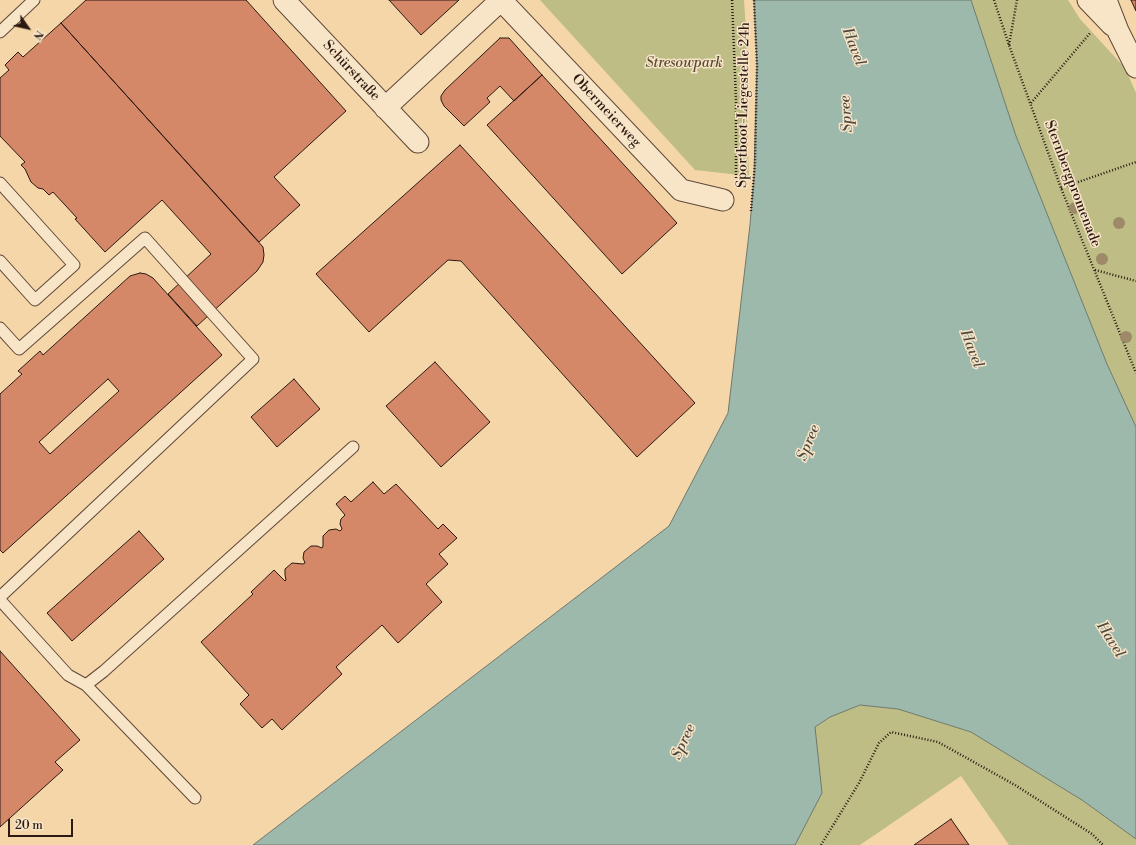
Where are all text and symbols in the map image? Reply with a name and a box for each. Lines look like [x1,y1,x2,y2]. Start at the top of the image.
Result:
north arrow [8,8,48,48]
street label: Sportboot-Liegestelle 24h [734,22,754,188]
water label: Havel [838,25,868,69]
text: N [30,27,46,42]
street label: Schürstraße [319,37,383,105]
park label: Stresowpark [646,56,722,72]
street label: Obermeierweg [568,71,644,151]
water label: Spree [837,95,857,133]
street label: Sternbergpromenade [1040,118,1104,250]
water label: Havel [956,327,986,371]
water label: Spree [794,422,824,464]
water label: Havel [1092,618,1128,662]
water label: Spree [668,721,700,763]
scale bar [10,811,75,837]
text: 20 m [15,818,43,833]

